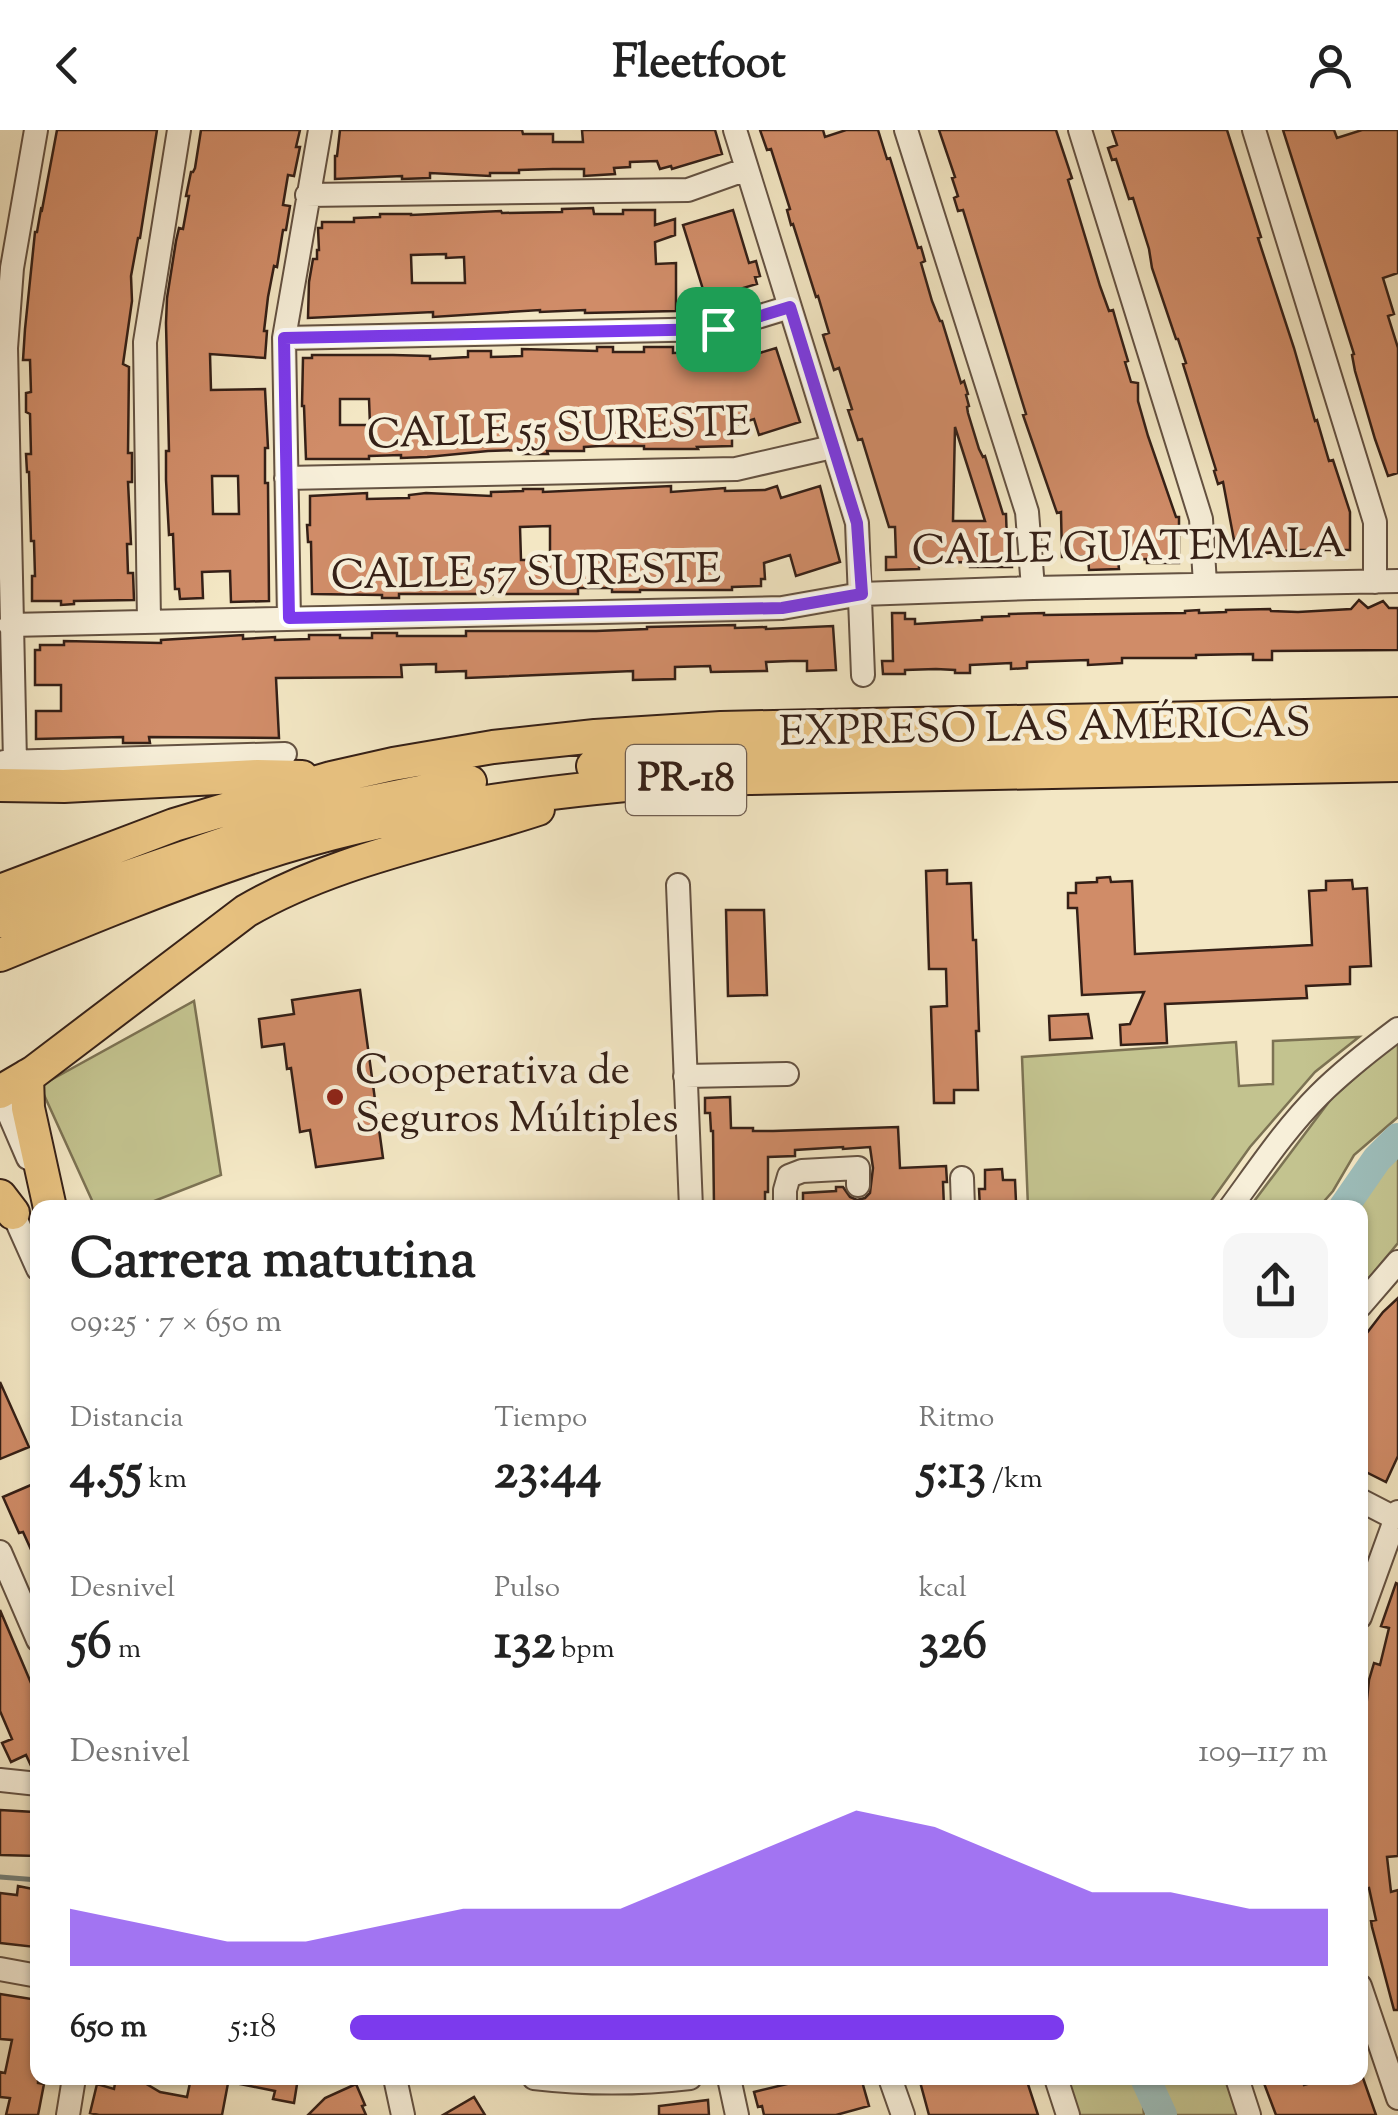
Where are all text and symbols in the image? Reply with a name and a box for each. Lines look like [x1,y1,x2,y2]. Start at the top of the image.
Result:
text: Fleetfoot [612,33,786,98]
icon: back [40,38,95,93]
icon: person [1303,38,1358,93]
pin [676,287,761,372]
icon: arrive [691,302,746,357]
street label: CALLE 55 SURESTE [366,394,752,468]
street label: CALLE GUATEMALA [911,516,1347,584]
street label: CALLE 57 SURESTE [330,542,722,608]
street label: EXPRESO LAS AMÉRICAS [779,695,1311,765]
road number: PR-18 [626,745,746,815]
place label: Cooperativa de Seguros Múltiples [355,1043,679,1151]
marker: Cooperativa de Seguros Múltiples [324,1086,346,1108]
text: Carrera matutina [70,1223,476,1302]
button: share [1223,1233,1328,1338]
text: 09:25 · 7 × 650 m [70,1300,282,1346]
text: Distancia [70,1399,183,1439]
text: Tiempo [494,1399,587,1439]
text: Ritmo [919,1399,994,1439]
text: 4.55 [70,1439,142,1511]
text: 23:44 [494,1439,601,1511]
text: 5:13 [919,1439,986,1511]
text: km [142,1460,187,1500]
text: /km [986,1460,1043,1500]
text: Desnivel [70,1569,175,1609]
text: Pulso [494,1569,560,1609]
text: kcal [919,1569,967,1609]
text: 56 [70,1609,112,1681]
text: 132 [494,1609,555,1681]
text: 326 [919,1609,987,1681]
text: m [112,1630,141,1670]
text: bpm [555,1630,615,1670]
text: Desnivel [70,1730,190,1776]
text: 109–117 m [1198,1730,1328,1776]
text: 650 m [70,2005,147,2051]
text: 5:18 [230,2005,276,2051]

